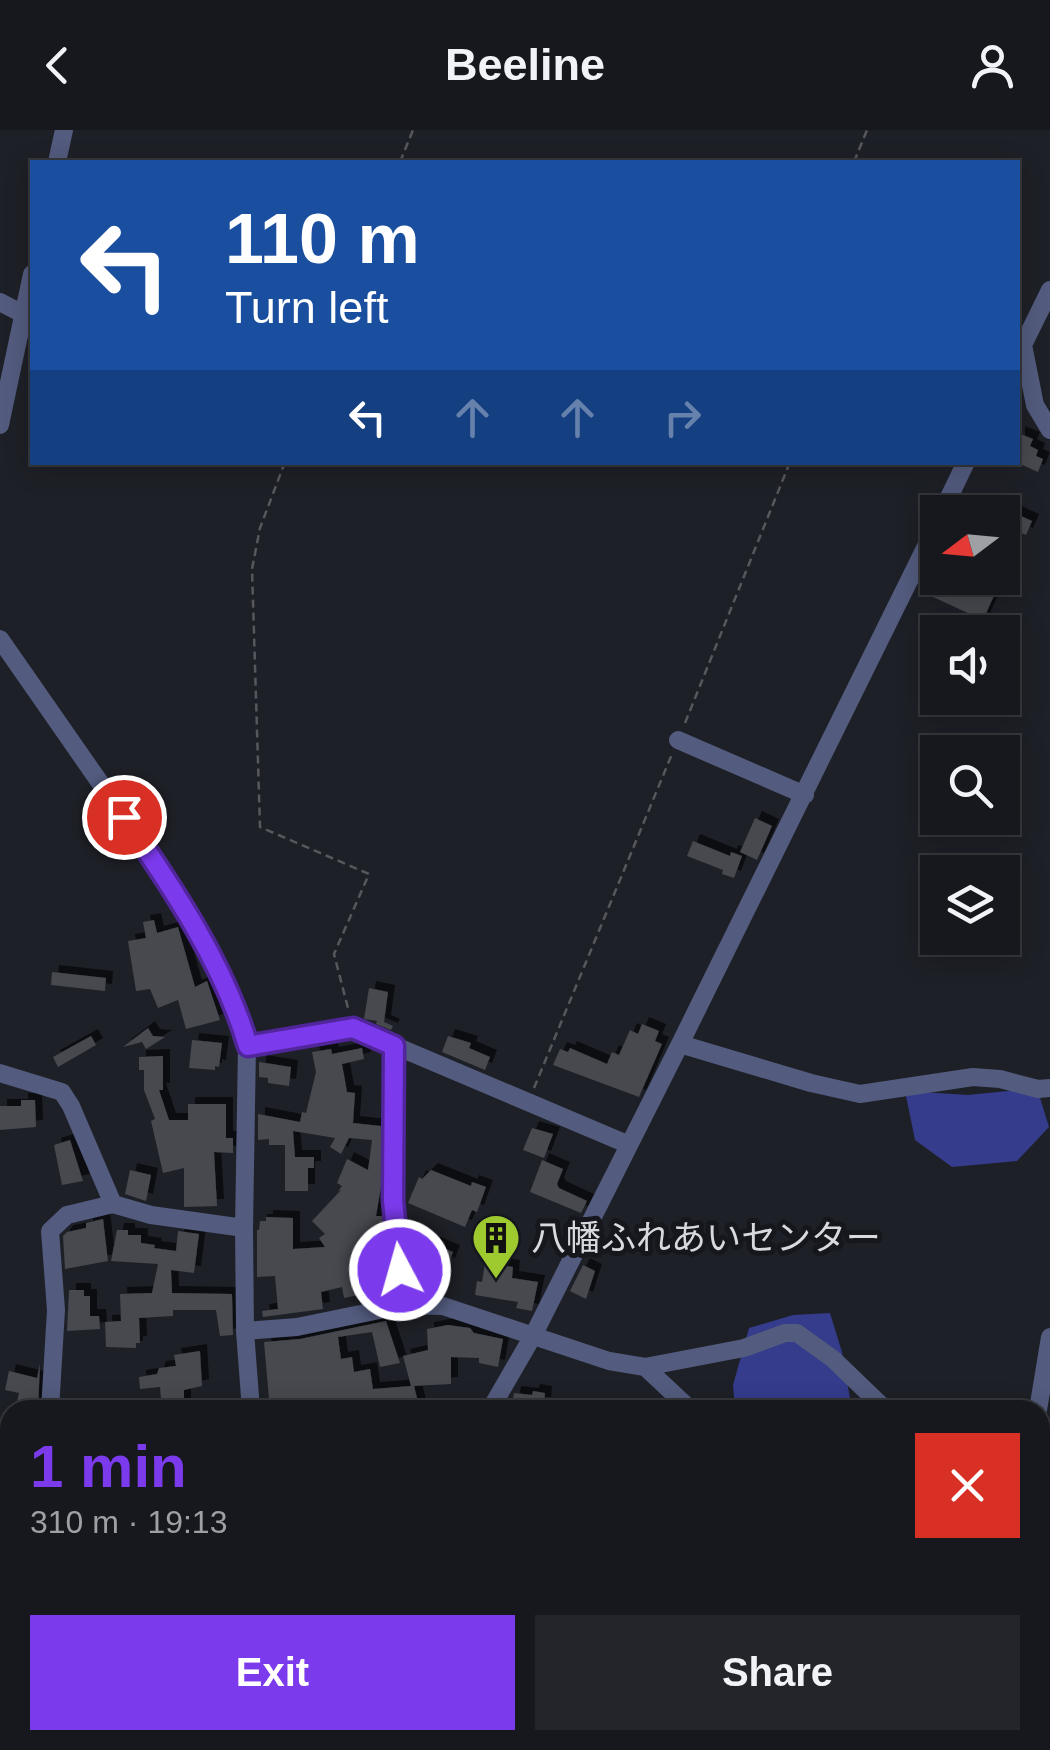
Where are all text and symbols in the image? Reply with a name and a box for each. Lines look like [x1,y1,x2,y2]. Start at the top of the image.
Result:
icon: back [30,38,85,93]
icon: person [965,38,1020,93]
text: Beeline [445,39,605,90]
icon: left [60,200,190,330]
text: 110 m [225,200,420,278]
text: Turn left [225,282,388,333]
icon: left [340,390,395,445]
icon: ahead [445,390,500,445]
icon: ahead [550,390,605,445]
icon: right [655,390,710,445]
north arrow [920,495,1020,595]
map controls [920,495,1020,955]
button: sound [920,615,1020,715]
button: search [920,735,1020,835]
pin [82,775,167,860]
icon: arrive [97,790,152,845]
button: layers [920,855,1020,955]
building icon: 八幡ふれあいセンター [470,1212,522,1280]
position arrow [348,1218,452,1322]
place label: 八幡ふれあいセンター [531,1218,881,1257]
text: 1 min [30,1433,187,1500]
button: close [915,1433,1020,1538]
text: 310 m · 19:13 [30,1504,227,1540]
button: Exit [30,1615,515,1730]
button: Share [535,1615,1020,1730]

